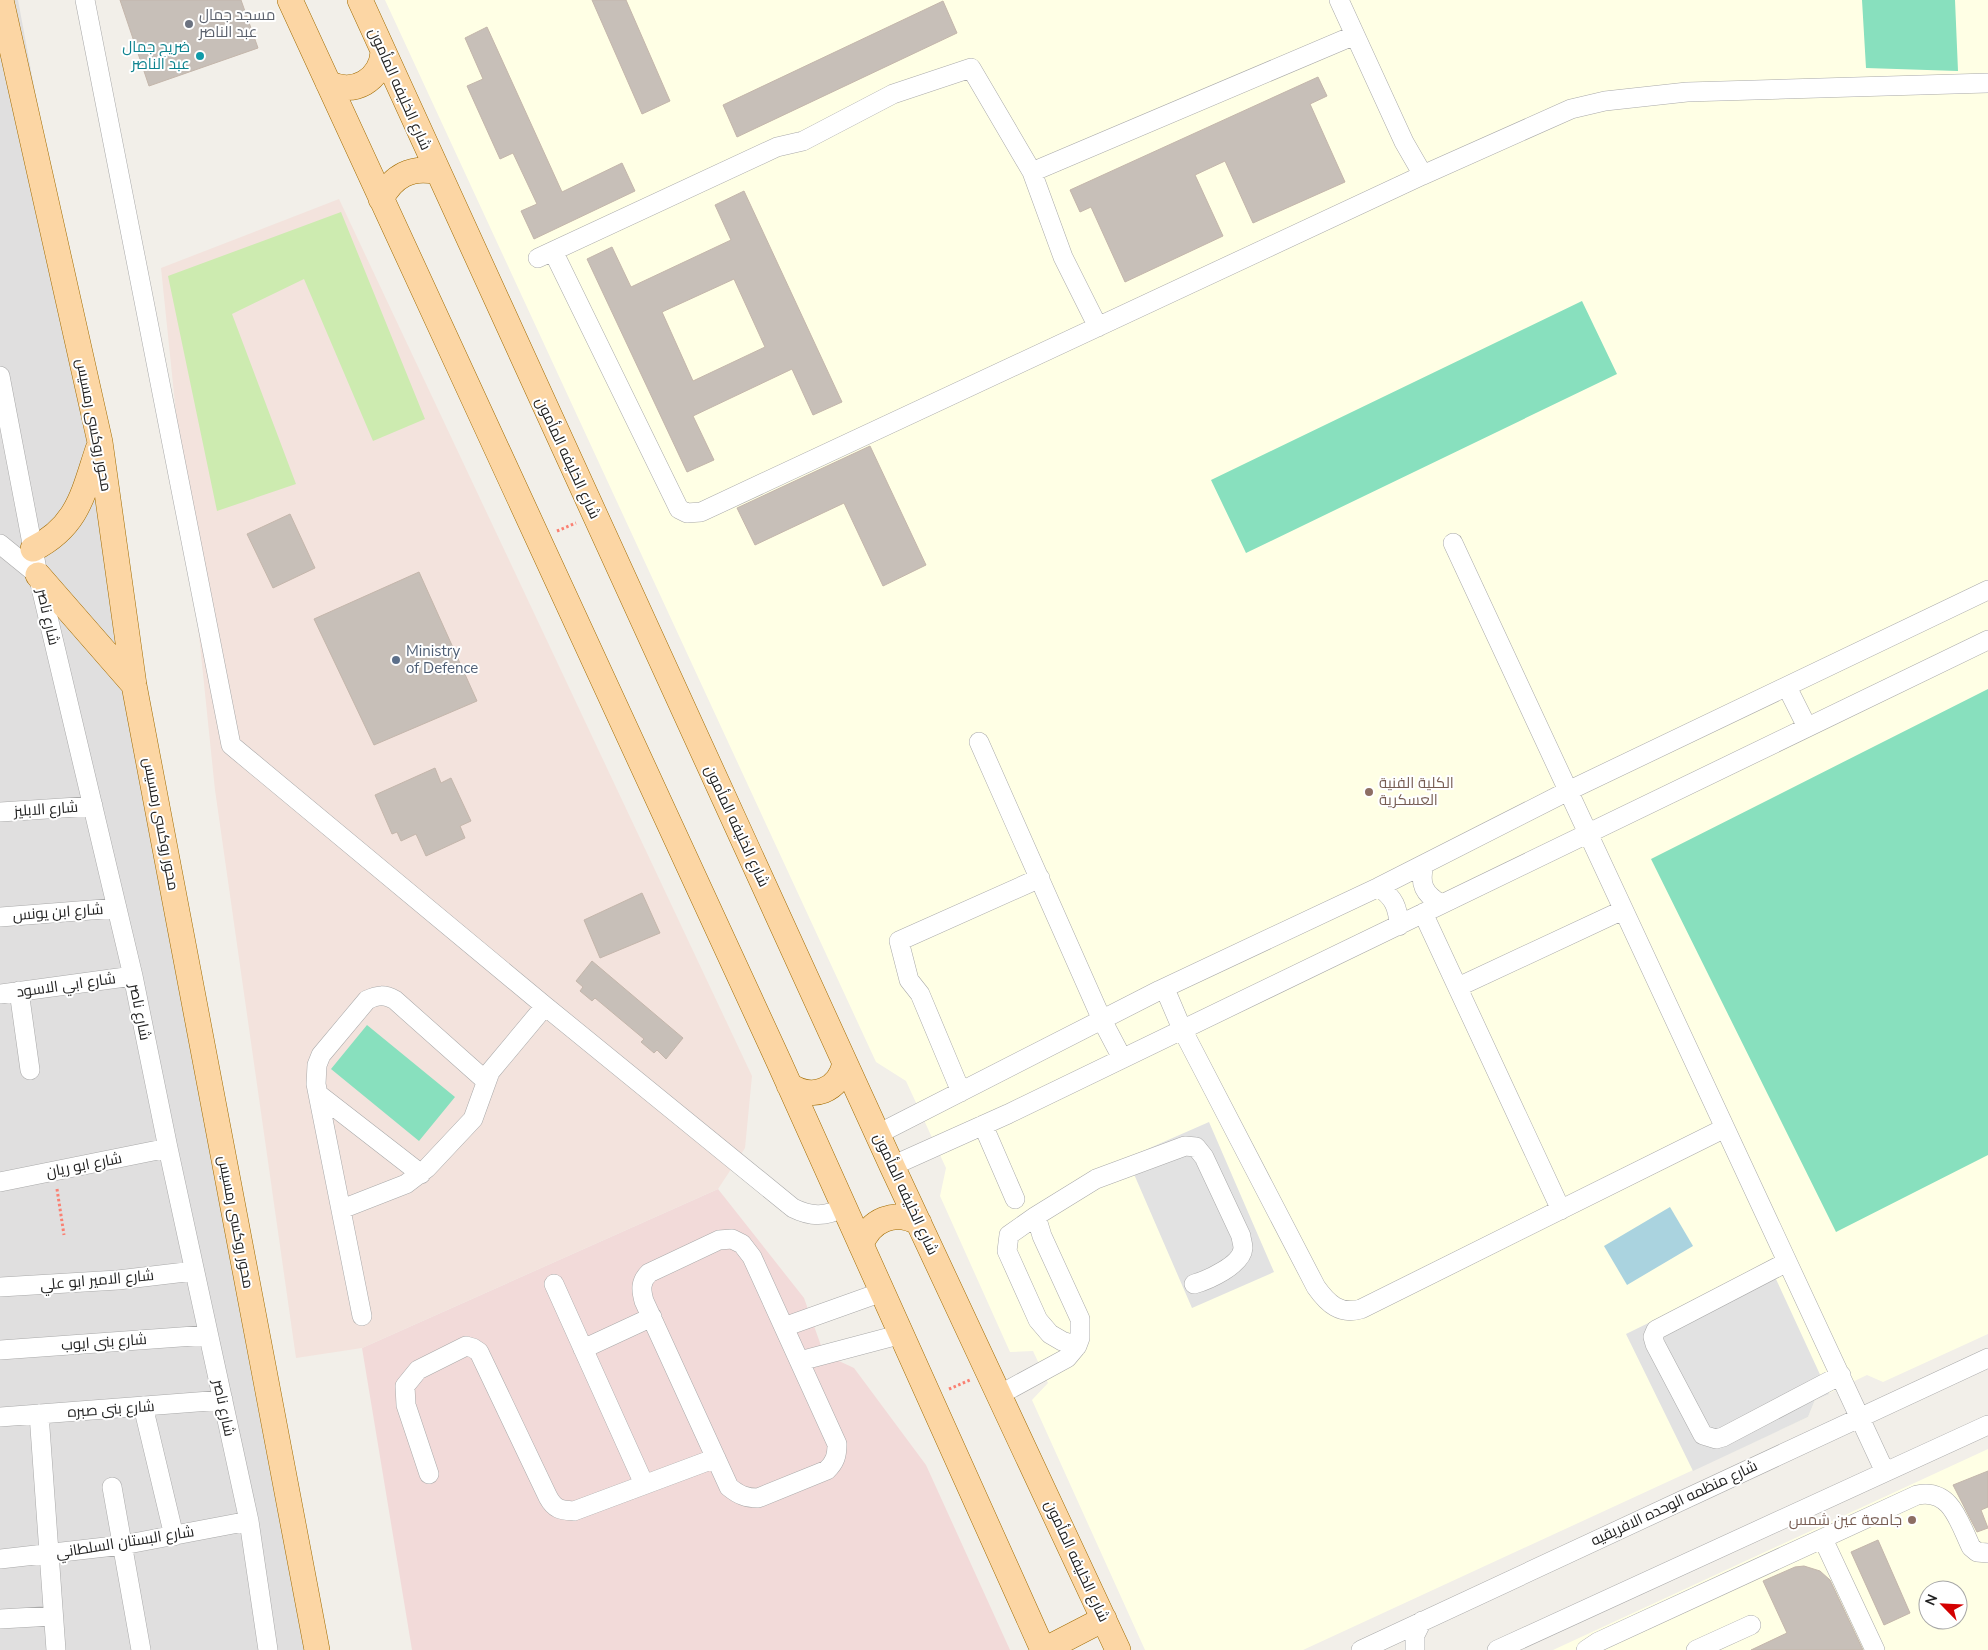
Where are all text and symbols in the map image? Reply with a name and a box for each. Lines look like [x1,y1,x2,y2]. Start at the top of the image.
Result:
place label: مسجد جمال عبد الناصر [198,5,275,42]
marker: مسجد جمال عبد الناصر [183,18,195,30]
street label: شارع الخليفه المأمون [363,25,436,154]
place label: ضريح جمال عبد الناصر [122,37,190,74]
marker: ضريح جمال عبد الناصر [194,50,206,62]
street label: محور روكسى رمسيس [71,357,117,493]
street label: شارع الخليفه المأمون [530,394,605,523]
street label: شارع ناصر [31,586,64,648]
place label: Ministry of Defence [406,641,478,678]
marker: Ministry of Defence [390,654,402,666]
street label: محور روكسى رمسيس [138,756,184,892]
street label: شارع الخليفه المأمون [699,762,774,891]
place label: الكلية الفنية العسكرية [1379,773,1454,810]
marker: الكلية الفنية العسكرية [1363,786,1375,798]
street label: شارع الابليز [12,797,79,822]
street label: شارع ابن يونس [12,899,104,926]
street label: شارع ابي الاسود [15,968,117,1004]
street label: شارع ناصر [124,981,155,1042]
street label: شارع الخليفه المأمون [868,1130,943,1259]
street label: شارع ابو ريان [44,1148,124,1183]
street label: محور روكسى رمسيس [213,1154,259,1290]
street label: شارع الامير ابو علي [39,1265,155,1297]
street label: شارع بنى ايوب [60,1329,148,1356]
street label: شارع ناصر [207,1377,240,1438]
street label: شارع بنى صبره [67,1396,155,1423]
street label: شارع منظمه الوحده الافريقيه [1587,1456,1761,1551]
street label: شارع الخليفه المأمون [1039,1497,1114,1626]
place label: جامعة عين شمس [1789,1510,1902,1530]
marker: جامعة عين شمس [1906,1514,1918,1526]
street label: شارع البستان السلطاني [54,1521,196,1565]
north arrow [1918,1580,1968,1630]
text: N [1921,1591,1942,1609]

